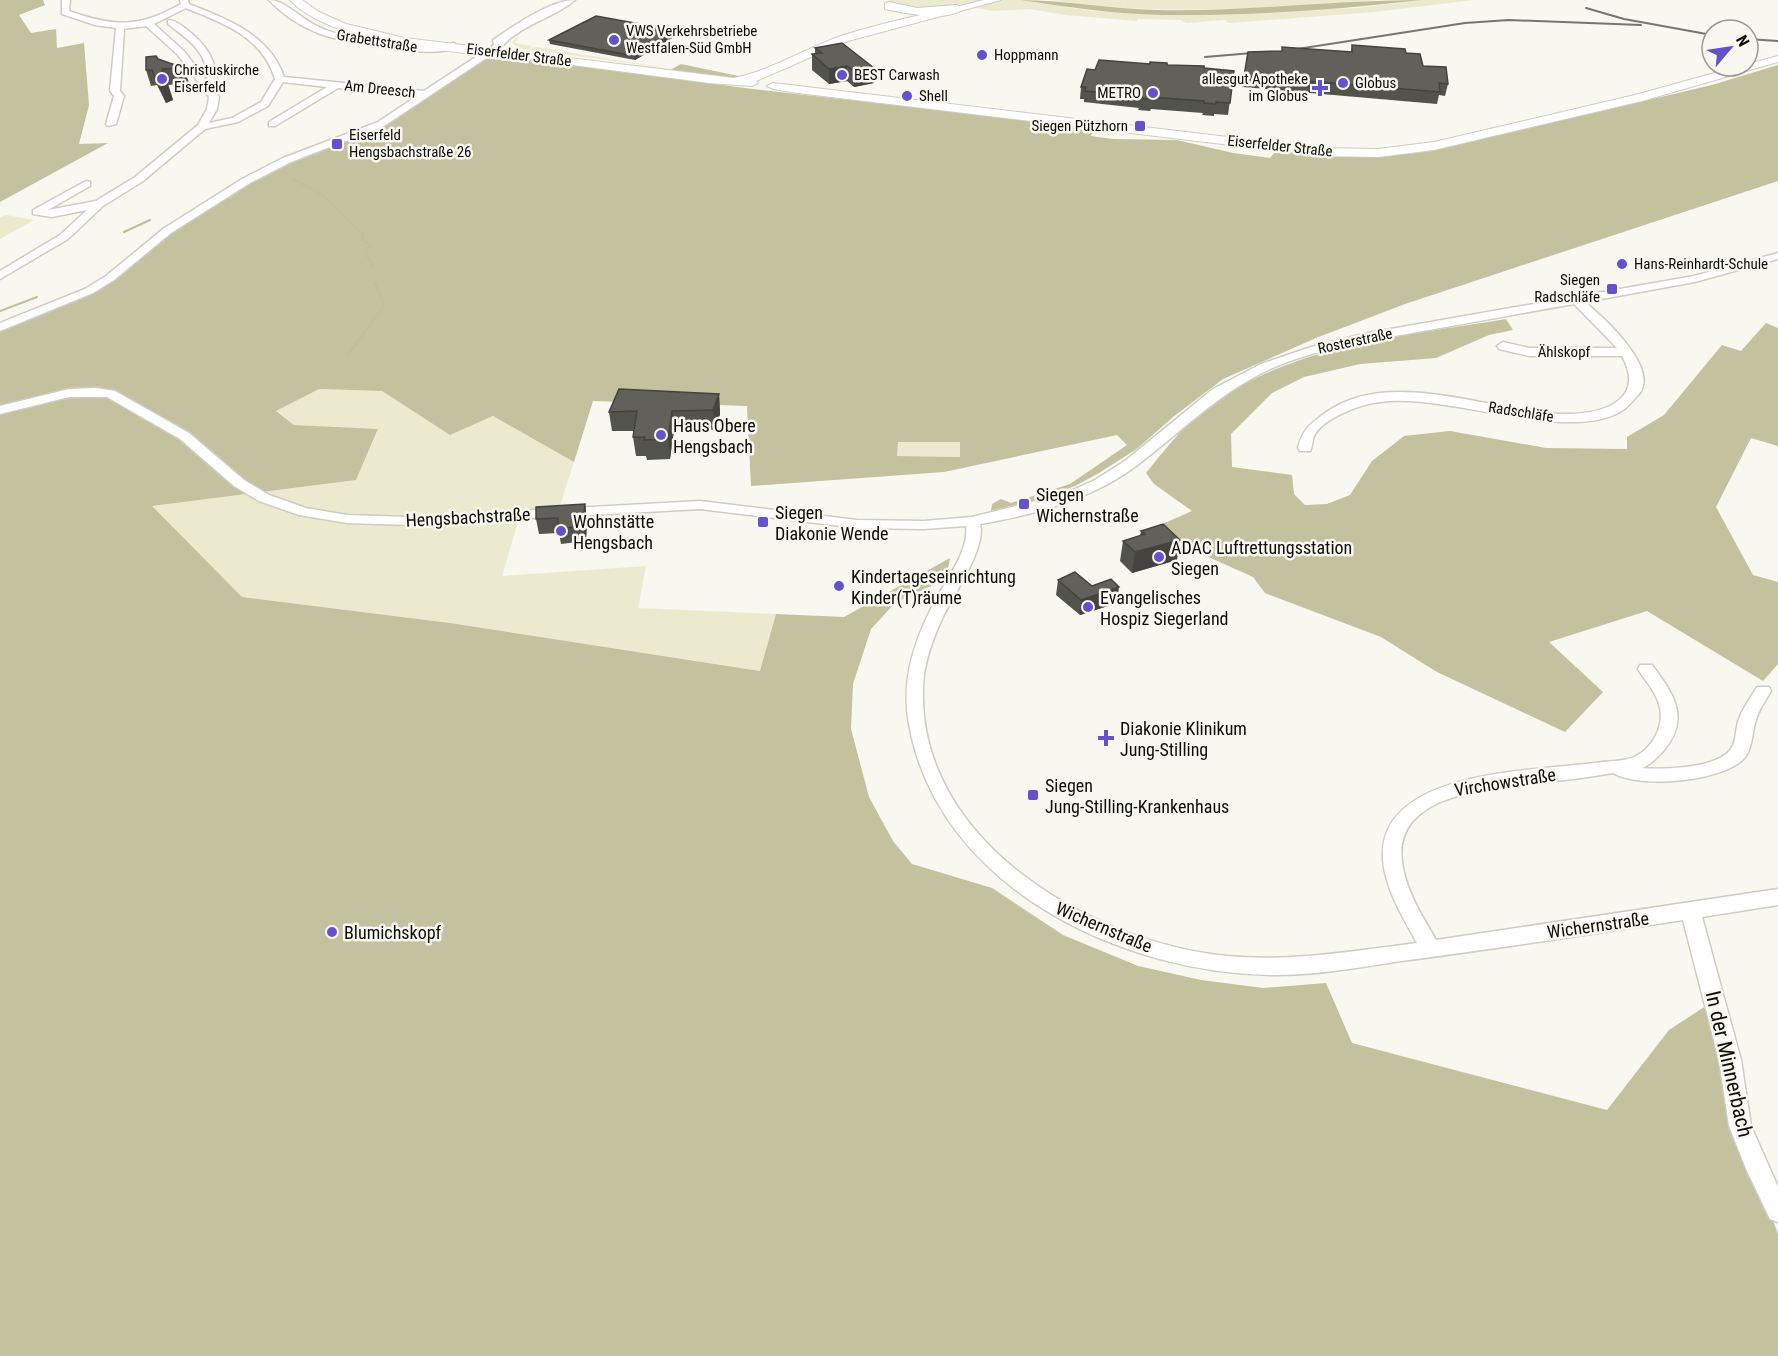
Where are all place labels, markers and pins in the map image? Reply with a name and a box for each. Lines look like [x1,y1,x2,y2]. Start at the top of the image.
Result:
place label: VWS Verkehrsbetriebe Westfalen-Süd GmbH [626,22,757,57]
marker: VWS Verkehrsbetriebe Westfalen-Süd GmbH [607,33,621,47]
place label: Hoppmann [994,46,1059,64]
marker: Hoppmann [975,48,989,62]
place label: Christuskirche Eiserfeld [174,61,259,96]
place label: BEST Carwash [854,66,940,84]
marker: BEST Carwash [835,68,849,82]
place label: allesgut Apotheke im Globus [1202,70,1308,105]
marker: Christuskirche Eiserfeld [155,72,169,86]
place label: Globus [1355,74,1396,92]
marker: Globus [1336,76,1350,90]
marker: allesgut Apotheke im Globus [1313,81,1327,95]
place label: METRO [1097,84,1141,102]
marker: METRO [1146,86,1160,100]
place label: Shell [919,87,948,105]
marker: Shell [900,89,914,103]
place label: Siegen Pützhorn [1031,117,1128,135]
marker: Siegen Pützhorn [1133,119,1147,133]
place label: Eiserfeld Hengsbachstraße 26 [349,126,471,161]
marker: Eiserfeld Hengsbachstraße 26 [330,137,344,151]
place label: Hans-Reinhardt-Schule [1634,255,1768,273]
marker: Hans-Reinhardt-Schule [1615,257,1629,271]
place label: Siegen Radschläfe [1534,271,1600,306]
marker: Siegen Radschläfe [1605,282,1619,296]
place label: Haus Obere Hengsbach [673,415,756,457]
marker: Haus Obere Hengsbach [654,428,668,442]
place label: Siegen Wichernstraße [1036,484,1139,526]
marker: Siegen Wichernstraße [1017,497,1031,511]
place label: Siegen Diakonie Wende [775,502,889,544]
place label: Wohnstätte Hengsbach [573,511,654,553]
marker: Siegen Diakonie Wende [756,515,770,529]
marker: Wohnstätte Hengsbach [554,524,568,538]
place label: ADAC Luftrettungsstation Siegen [1171,537,1352,579]
marker: ADAC Luftrettungsstation Siegen [1152,550,1166,564]
place label: Kindertageseinrichtung Kinder(T)räume [851,566,1016,609]
marker: Kindertageseinrichtung Kinder(T)räume [832,579,846,593]
place label: Evangelisches Hospiz Siegerland [1100,587,1229,629]
marker: Evangelisches Hospiz Siegerland [1081,600,1095,614]
place label: Diakonie Klinikum Jung-Stilling [1120,718,1247,760]
marker: Diakonie Klinikum Jung-Stilling [1097,729,1115,747]
place label: Siegen Jung-Stilling-Krankenhaus [1045,775,1229,817]
marker: Siegen Jung-Stilling-Krankenhaus [1026,788,1040,802]
place label: Blumichskopf [344,922,442,943]
marker: Blumichskopf [325,925,339,939]

